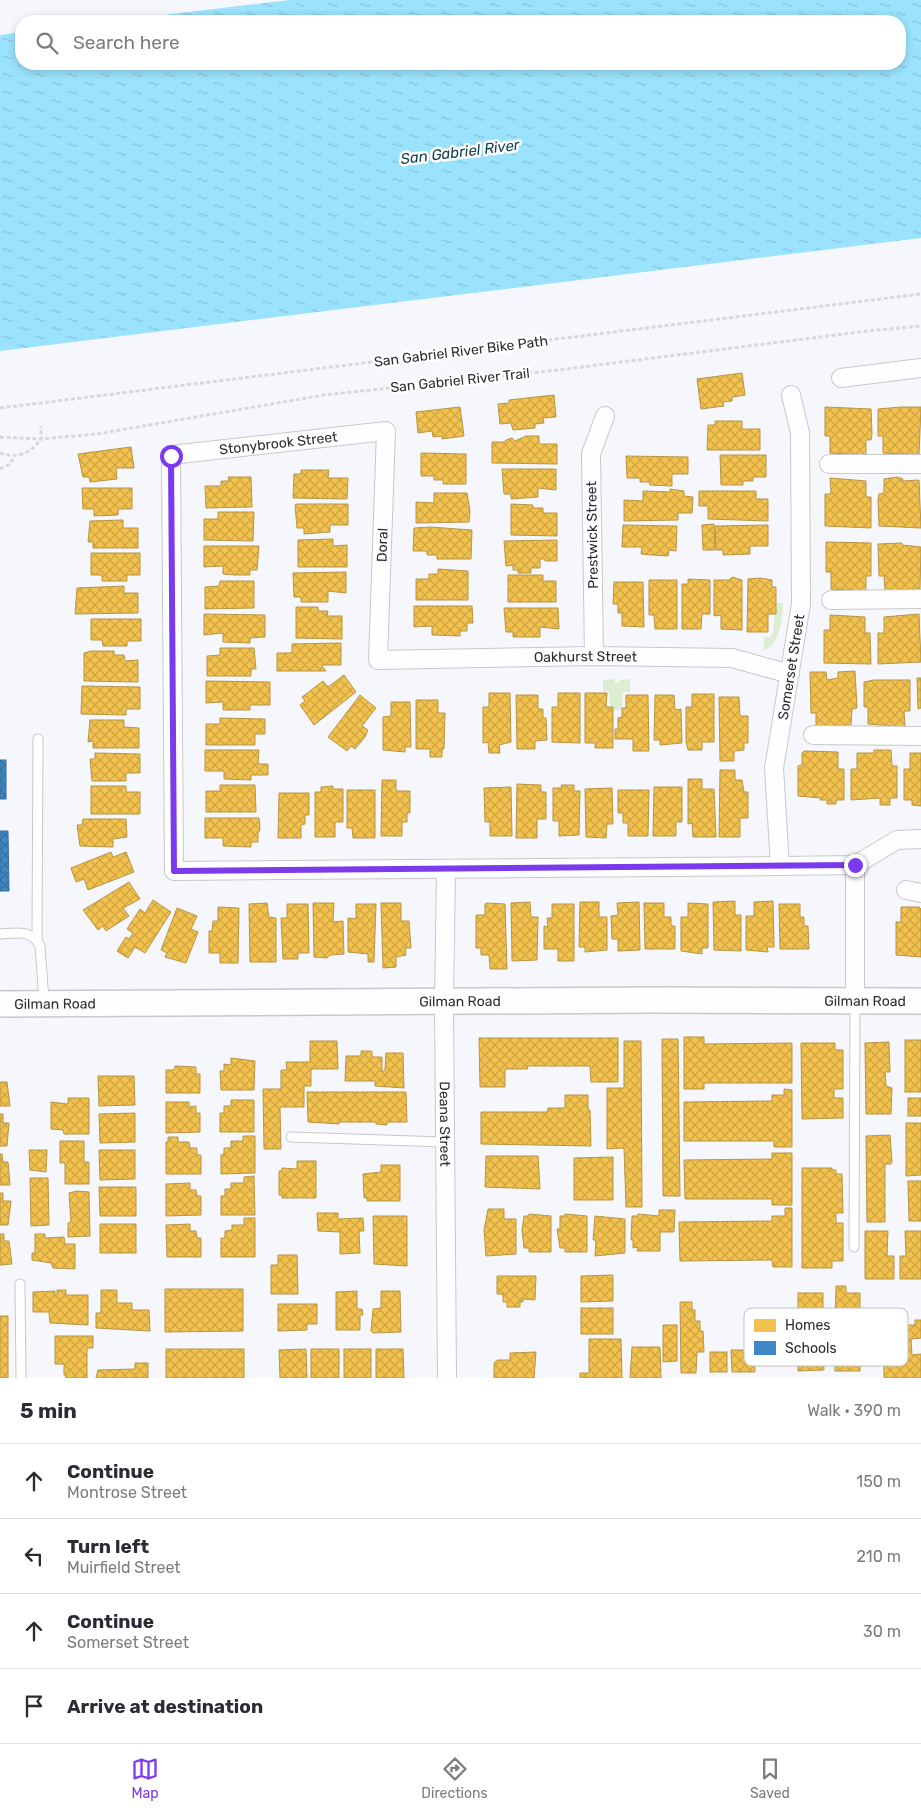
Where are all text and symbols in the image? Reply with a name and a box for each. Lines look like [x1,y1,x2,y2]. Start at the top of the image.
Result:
search box [15,15,906,70]
icon: search [33,29,61,57]
text: Search here [73,31,180,54]
water label: San Gabriel River [400,136,522,168]
street label: San Gabriel River Bike Path [373,332,549,371]
street label: San Gabriel River Trail [390,365,531,396]
street label: Stonybrook Street [218,428,339,459]
route start [160,445,183,468]
street label: Prestwick Street [583,480,602,589]
street label: Doral [373,528,392,562]
street label: Somerset Street [775,613,808,721]
street label: Oakhurst Street [534,648,638,666]
route end [844,854,867,877]
street label: Gilman Road [419,993,501,1010]
street label: Gilman Road [824,993,906,1010]
street label: Gilman Road [14,995,96,1013]
street label: Deana Street [436,1081,453,1167]
legend [744,1308,908,1366]
text: Homes [785,1317,830,1334]
text: Schools [785,1340,837,1357]
text: 5 min [20,1398,77,1423]
text: Walk · 390 m [807,1401,901,1420]
text: Continue [67,1460,154,1483]
icon: ahead [20,1467,48,1495]
text: 150 m [856,1472,901,1491]
text: Montrose Street [67,1483,187,1502]
text: Turn left [67,1535,149,1558]
icon: left [20,1542,48,1570]
text: 210 m [856,1547,901,1566]
text: Muirfield Street [67,1558,181,1577]
text: Continue [67,1610,154,1633]
icon: ahead [20,1617,48,1645]
text: 30 m [863,1622,901,1641]
text: Somerset Street [67,1633,189,1652]
icon: arrive [20,1692,48,1720]
text: Arrive at destination [67,1695,263,1718]
tab: Map [131,1755,159,1802]
tab: Directions [421,1755,488,1802]
tab: Saved [750,1755,790,1802]

